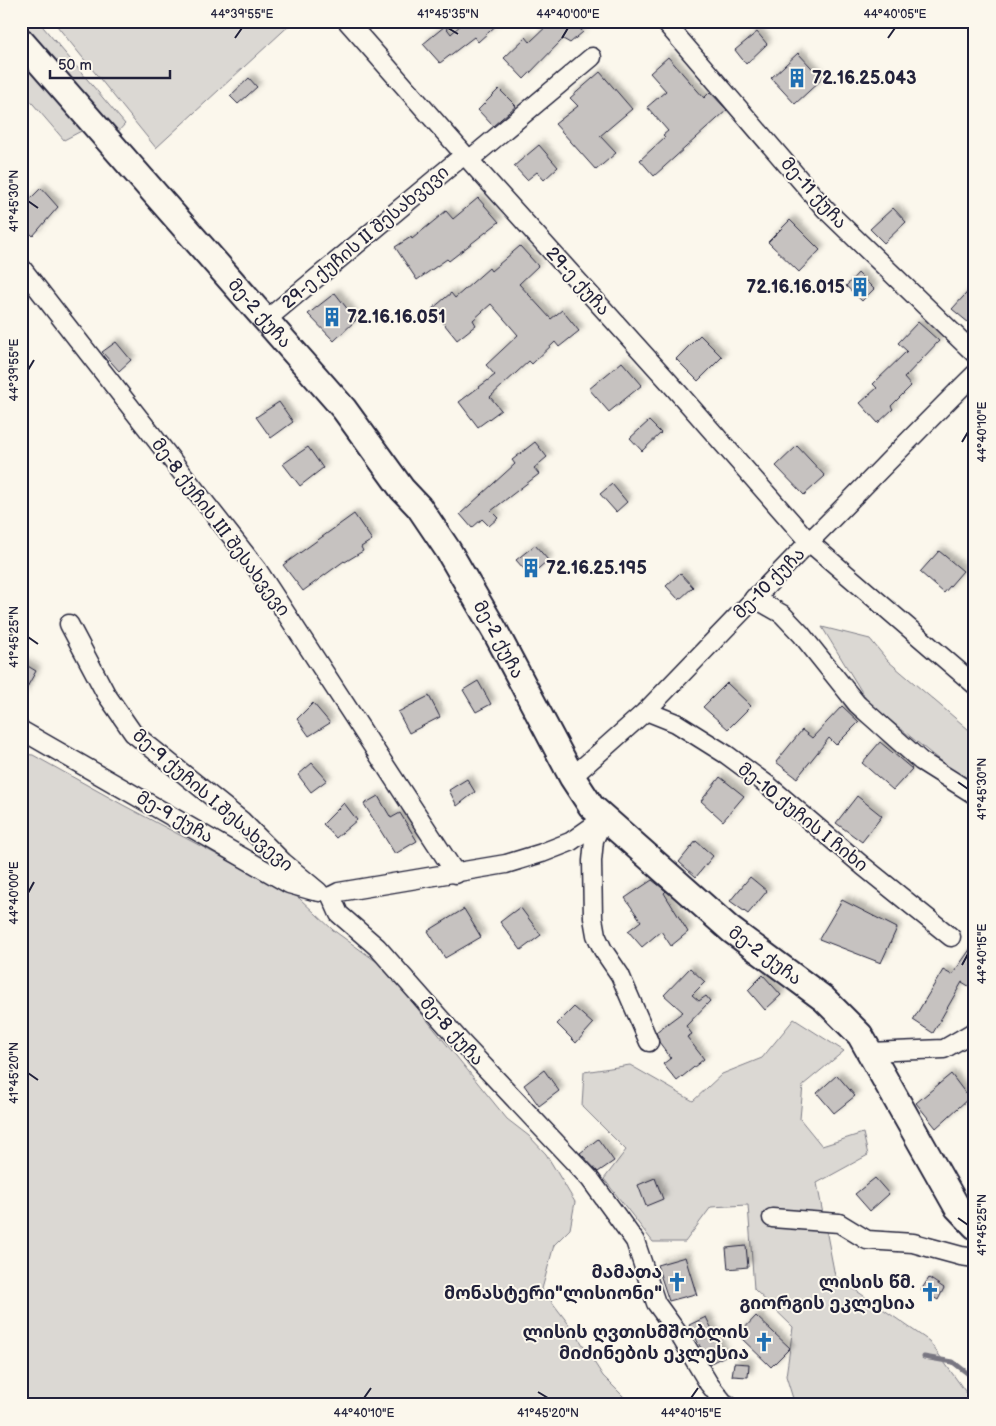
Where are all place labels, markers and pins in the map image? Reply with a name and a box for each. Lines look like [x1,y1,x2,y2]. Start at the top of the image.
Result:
building icon: 72.16.25.043 [786,67,808,89]
place label: 72.16.25.043 [812,68,917,89]
building icon: 72.16.16.015 [849,276,871,298]
place label: 72.16.16.015 [746,277,845,298]
building icon: 72.16.16.051 [321,306,343,328]
place label: 72.16.16.051 [347,307,446,328]
building icon: 72.16.25.195 [520,557,542,579]
place label: 72.16.25.195 [546,558,647,579]
place label: მამათა მონასტერი"ლისიონი" [444,1262,662,1304]
church icon: მამათა მონასტერი"ლისიონი" [666,1271,688,1293]
place label: ლისის წმ. გიორგის ეკლესია [739,1272,915,1314]
church icon: ლისის წმ. გიორგის ეკლესია [919,1281,941,1303]
place label: ლისის ღვთისმშობლის მიძინების ეკლესია [523,1322,749,1364]
church icon: ლისის ღვთისმშობლის მიძინების ეკლესია [753,1331,775,1353]

